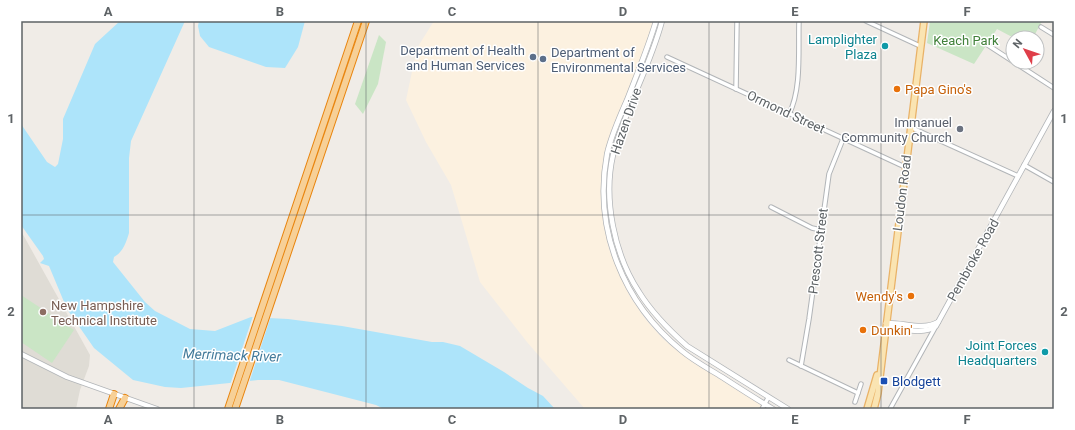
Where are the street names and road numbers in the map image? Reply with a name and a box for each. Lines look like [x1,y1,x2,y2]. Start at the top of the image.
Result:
street label: Hazen Drive [608,86,644,156]
street label: Ormond Street [745,87,827,137]
street label: Loudon Road [890,154,914,232]
street label: Prescott Street [805,207,831,295]
street label: Pembroke Road [944,216,1002,304]

